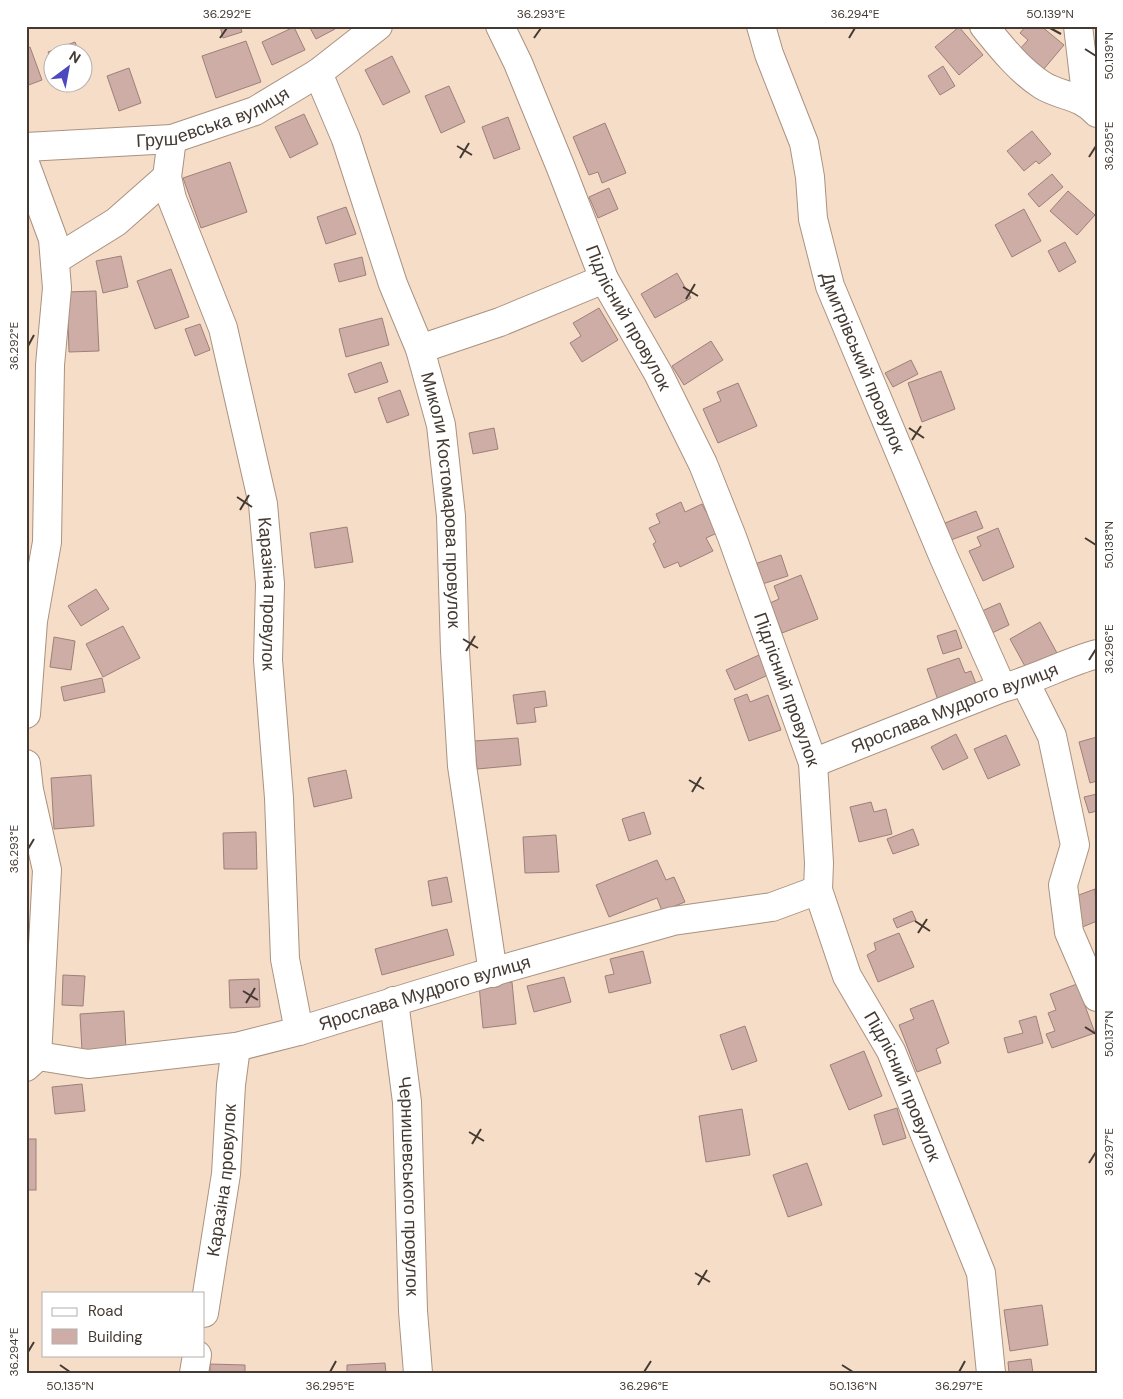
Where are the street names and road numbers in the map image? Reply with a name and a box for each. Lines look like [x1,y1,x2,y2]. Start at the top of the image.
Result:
street label: Грушевська вулиця [136,81,294,153]
street label: Підлісний провулок [580,241,677,395]
street label: Дмитрівський провулок [815,270,911,457]
street label: Миколи Костомарова провулок [415,369,466,629]
street label: Каразіна провулок [252,516,282,671]
street label: Підлісний провулок [748,609,825,770]
street label: Ярослава Мудрого вулиця [847,657,1062,759]
street label: Ярослава Мудрого вулиця [316,950,533,1036]
street label: Підлісний провулок [858,1007,946,1165]
street label: Чернишевського провулок [392,1075,425,1296]
street label: Каразіна провулок [201,1103,242,1258]

